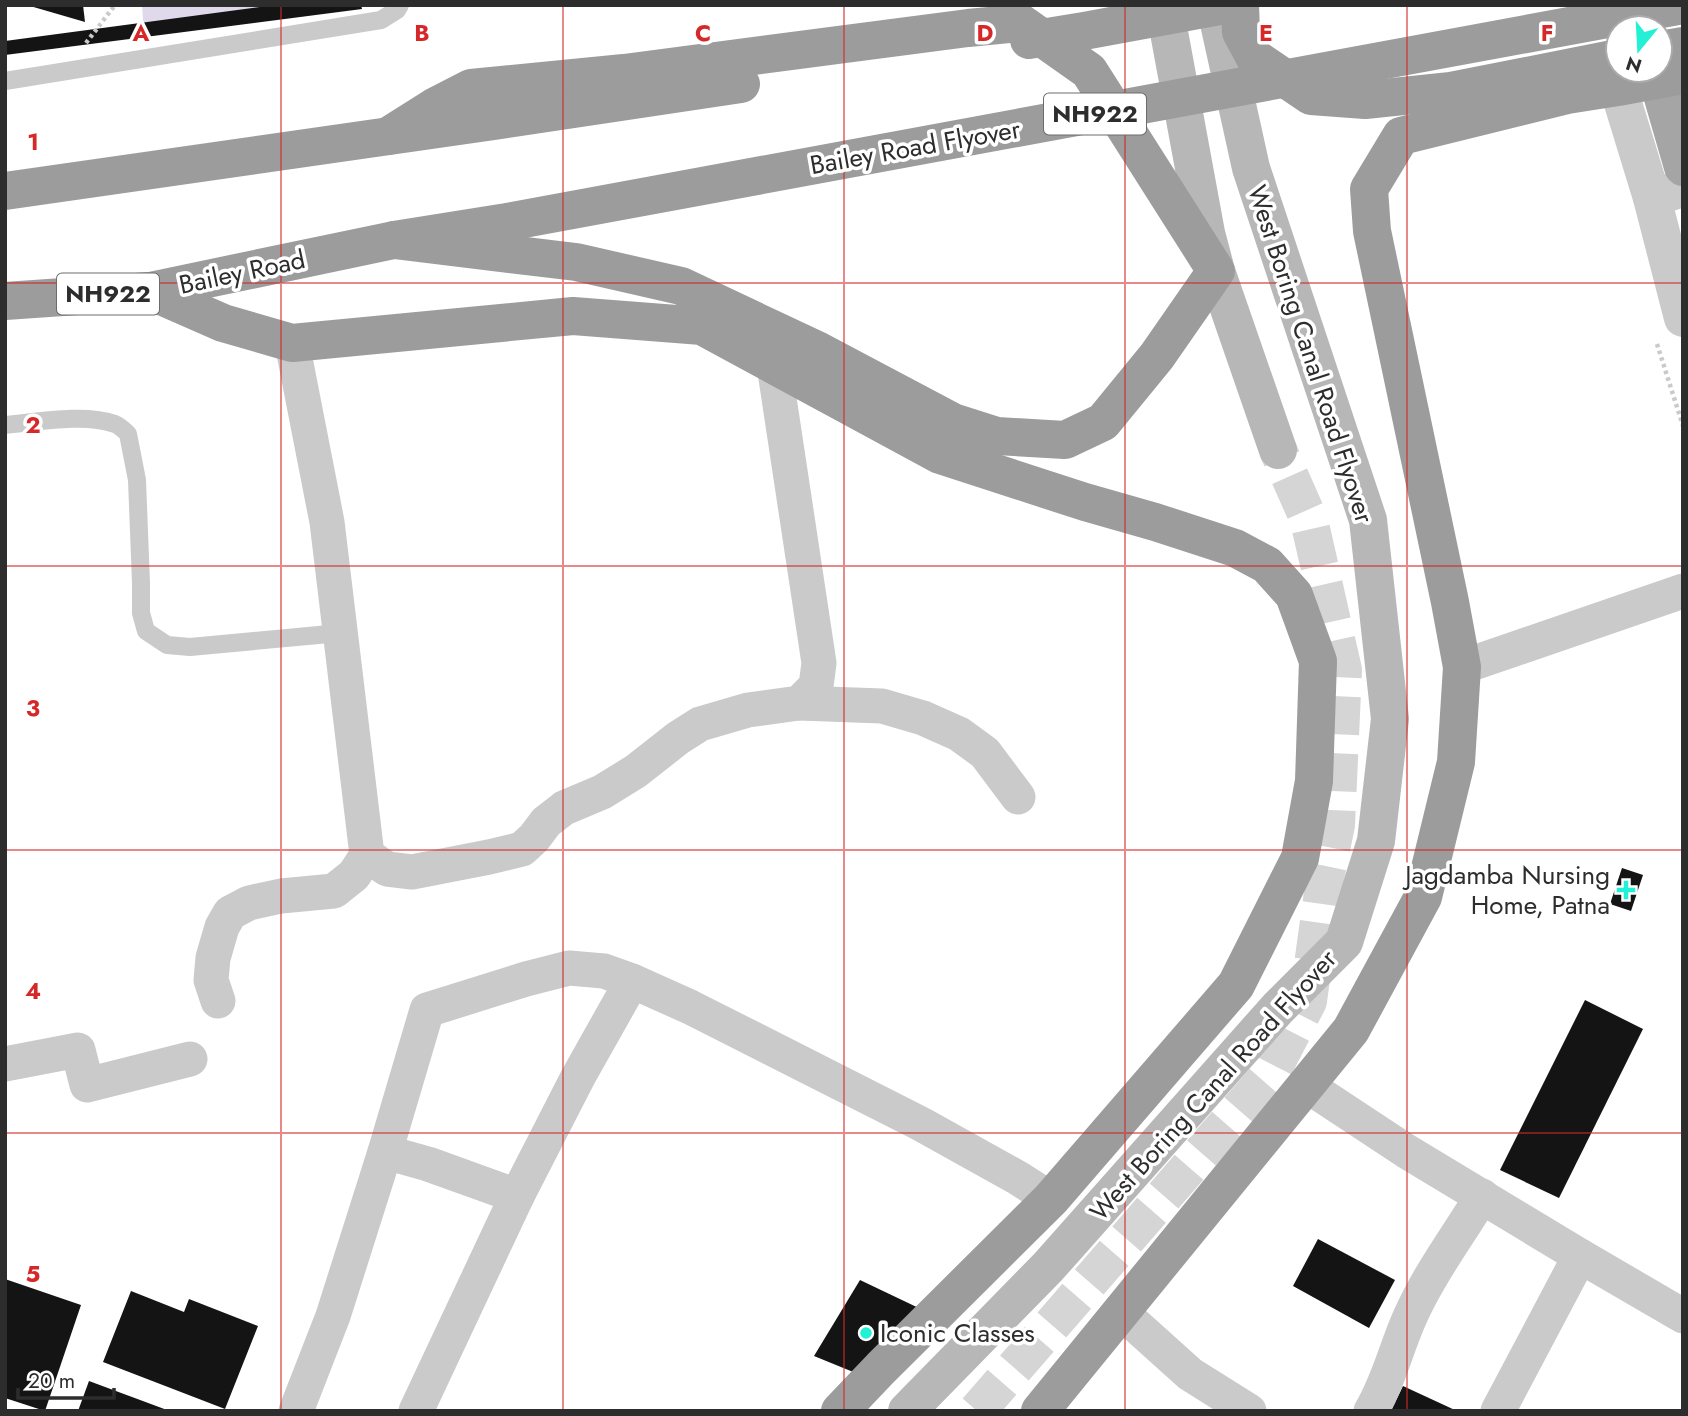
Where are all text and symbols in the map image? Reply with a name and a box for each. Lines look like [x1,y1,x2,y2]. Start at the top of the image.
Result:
north arrow [1604,14,1674,84]
text: A [132,16,150,50]
text: B [414,16,430,50]
text: C [695,16,711,50]
text: D [977,16,994,50]
text: E [1259,16,1273,50]
text: F [1541,16,1553,50]
text: N [1623,50,1645,80]
road number: NH922 [1044,93,1146,134]
street label: Bailey Road Flyover [807,110,1023,184]
text: 1 [27,125,39,159]
street label: West Boring Canal Road Flyover [1238,180,1384,528]
street label: Bailey Road [175,240,309,304]
road number: NH922 [57,274,159,314]
text: 2 [25,408,41,442]
text: 3 [26,691,40,725]
place label: Jagdamba Nursing Home, Patna [1402,856,1610,924]
marker: Jagdamba Nursing Home, Patna [1616,880,1636,900]
street label: West Boring Canal Road Flyover [1081,941,1345,1229]
text: 4 [25,974,41,1008]
text: 5 [26,1257,40,1291]
place label: Iconic Classes [880,1314,1035,1352]
marker: Iconic Classes [858,1325,874,1341]
scale bar [18,1356,114,1400]
text: 20 m [28,1366,75,1396]

